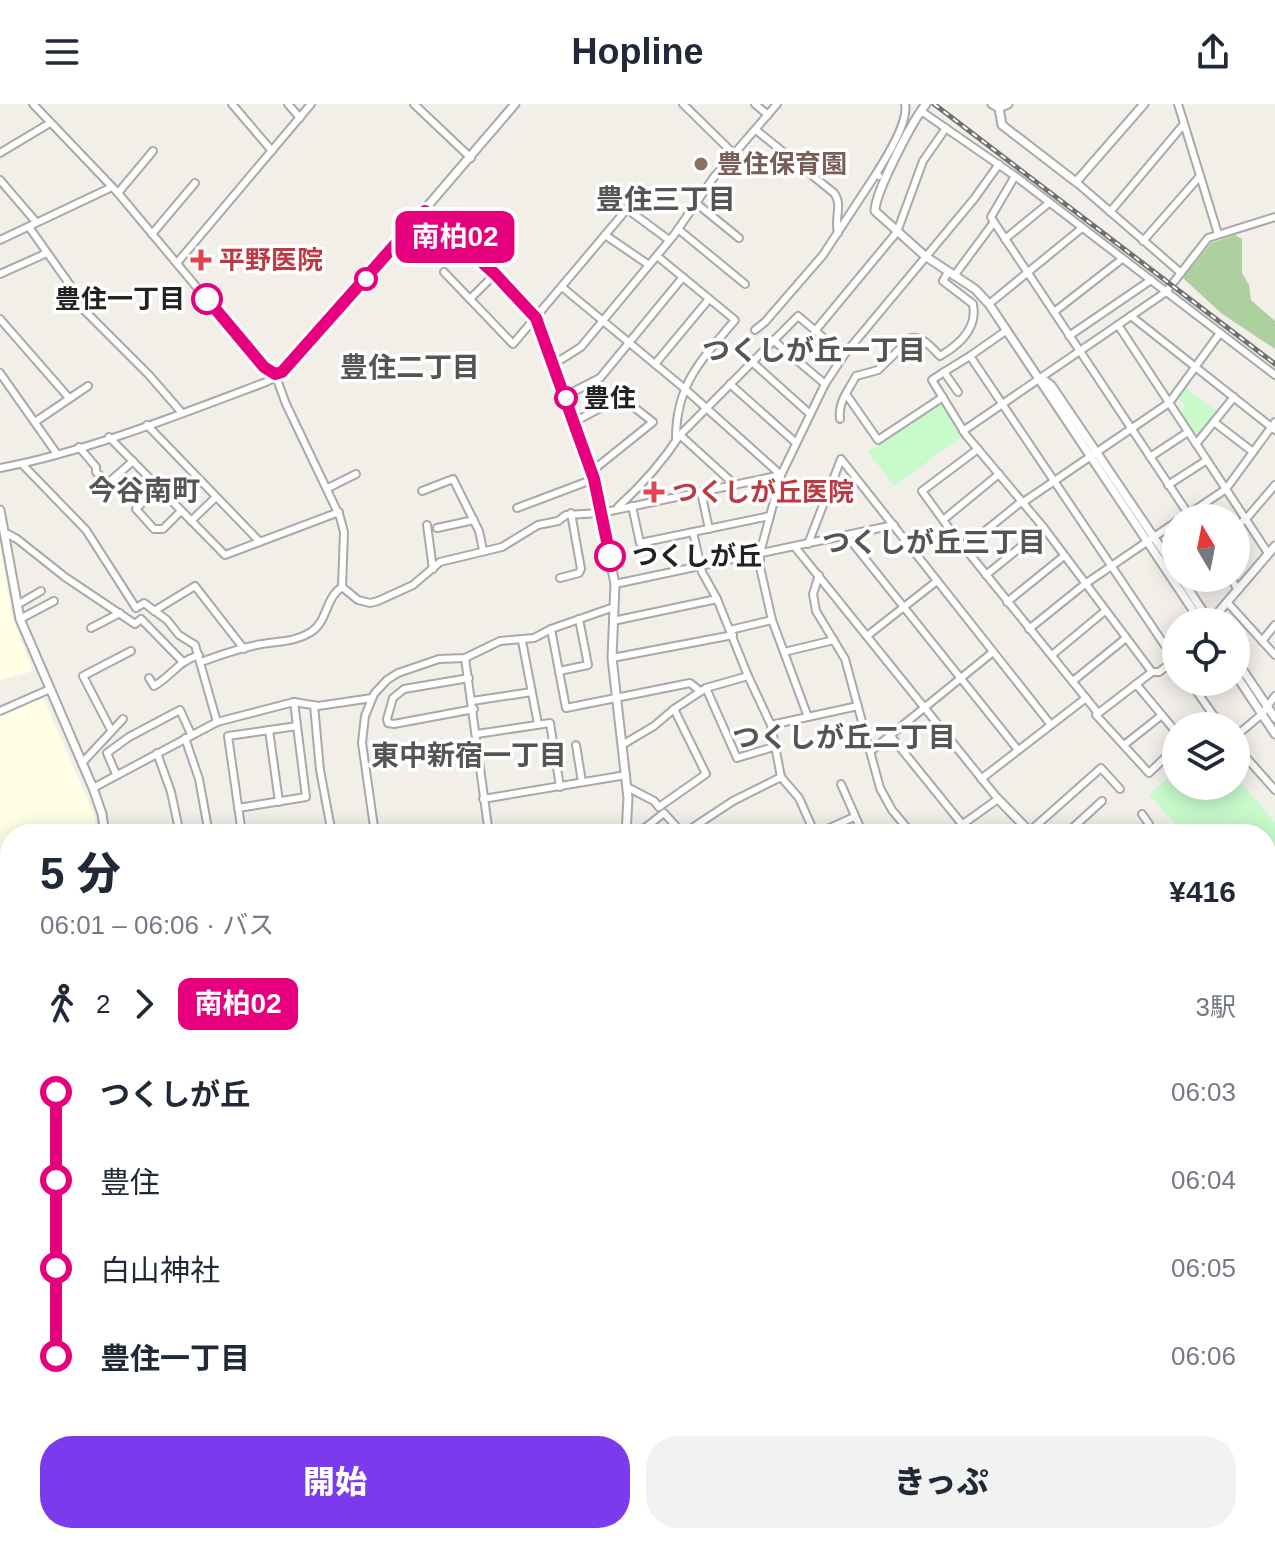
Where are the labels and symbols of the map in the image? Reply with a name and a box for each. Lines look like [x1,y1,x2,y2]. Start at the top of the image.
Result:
place label: 豊住保育園 [717,149,847,179]
marker: 豊住保育園 [692,155,710,173]
district label: 豊住三丁目 [596,184,736,215]
line badge: 南柏02 [399,211,511,263]
place label: 平野医院 [219,245,323,275]
marker: 平野医院 [190,249,212,271]
unlabelled marker [355,268,377,290]
place label: 豊住一丁目 [55,284,185,314]
marker: 豊住一丁目 [192,284,222,314]
district label: つくしが丘一丁目 [702,335,926,366]
district label: 豊住二丁目 [340,352,480,383]
place label: 豊住 [584,383,636,413]
marker: 豊住 [555,387,577,409]
district label: 今谷南町 [88,475,200,506]
place label: つくしが丘医院 [672,477,854,507]
marker: つくしが丘医院 [643,481,665,503]
north arrow [1162,504,1250,592]
district label: つくしが丘三丁目 [822,527,1046,558]
marker: つくしが丘 [595,541,625,571]
place label: つくしが丘 [632,541,762,571]
district label: つくしが丘二丁目 [732,722,956,753]
district label: 東中新宿一丁目 [371,740,567,771]

